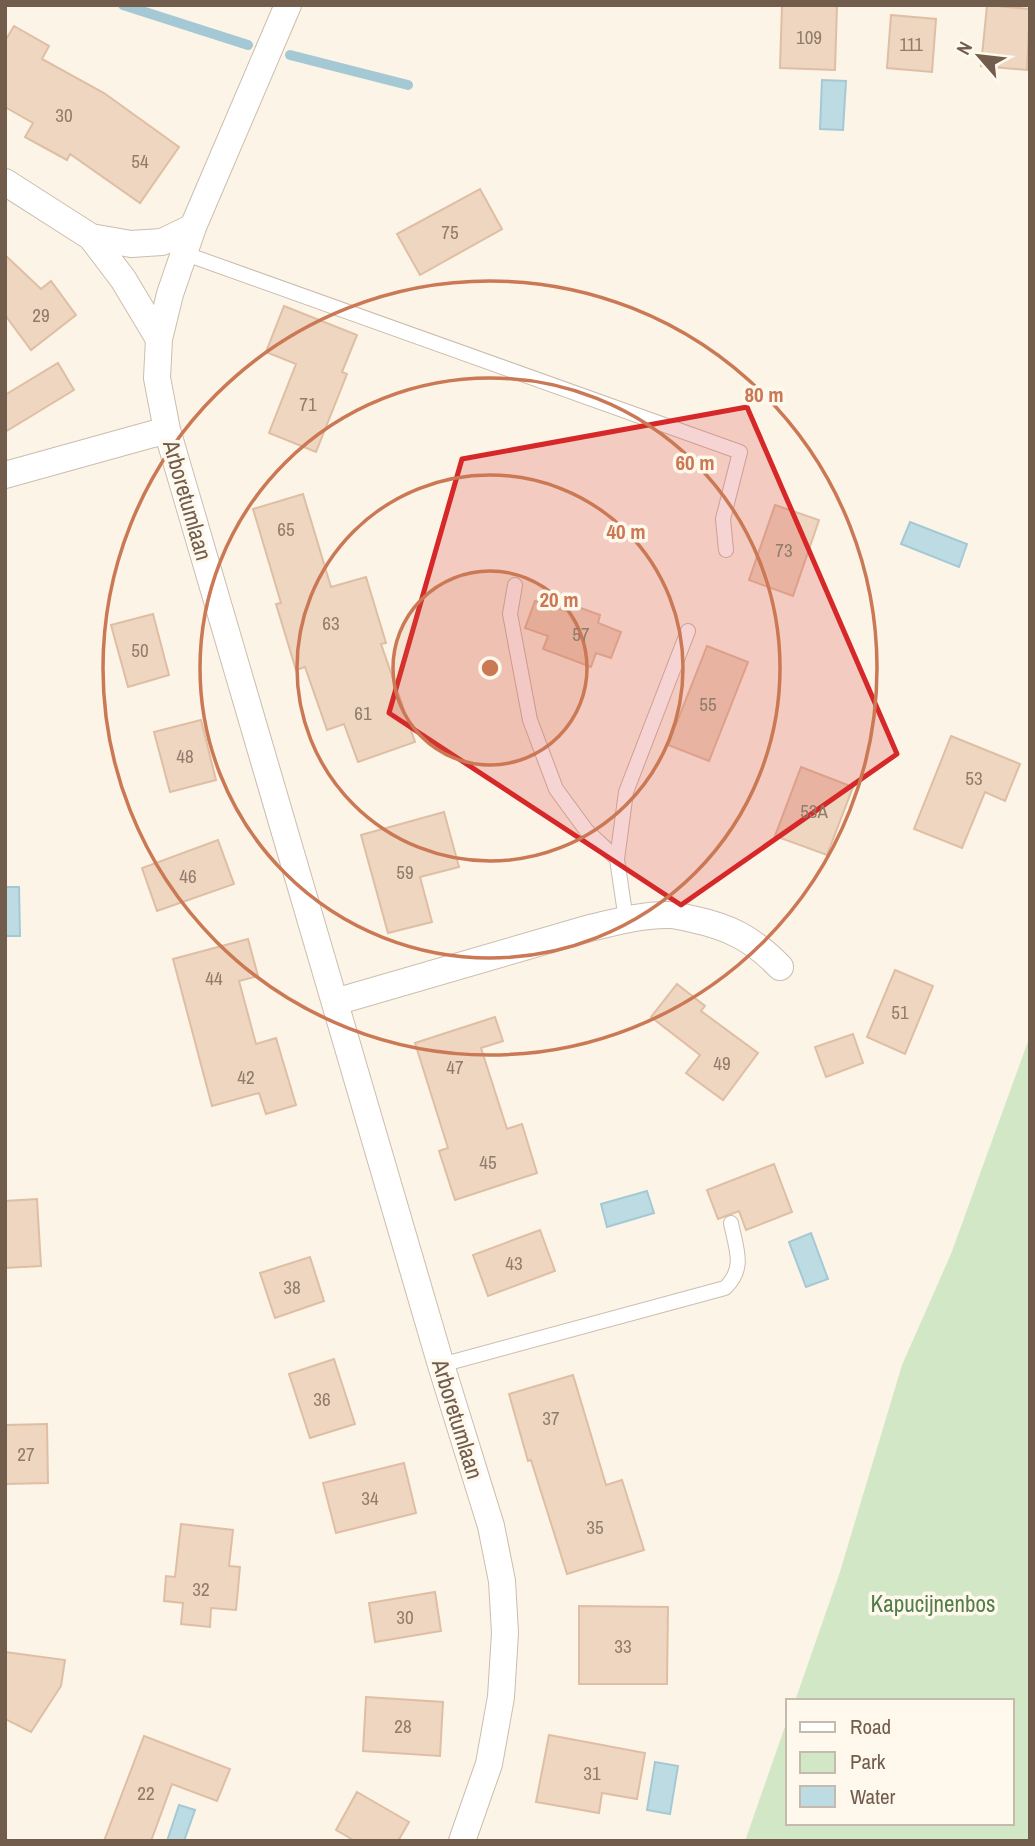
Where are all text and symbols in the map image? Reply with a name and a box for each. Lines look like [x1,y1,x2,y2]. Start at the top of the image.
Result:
north arrow [944,21,1014,91]
house number: 109 [796,24,822,50]
house number: 111 [899,31,923,57]
text: N [950,37,978,59]
house number: 30 [55,102,73,128]
house number: 54 [131,148,149,174]
house number: 75 [441,219,459,245]
house number: 29 [32,302,50,328]
text: 80 m [744,380,784,409]
house number: 71 [299,391,317,417]
street label: Arboretumlaan [156,435,220,564]
text: 60 m [675,448,715,477]
house number: 65 [277,516,295,542]
text: 40 m [606,517,646,546]
house number: 73 [775,537,793,563]
text: 20 m [539,585,579,614]
house number: 63 [322,610,340,636]
house number: 57 [572,621,590,647]
house number: 50 [131,637,149,663]
centre of rings [478,656,502,680]
house number: 55 [699,691,717,717]
house number: 61 [354,700,372,726]
house number: 48 [176,743,194,769]
house number: 53 [965,765,983,791]
house number: 53A [800,798,828,824]
house number: 59 [396,859,414,885]
house number: 46 [179,863,197,889]
house number: 44 [205,965,223,991]
house number: 51 [891,999,909,1025]
house number: 49 [713,1050,731,1076]
house number: 47 [446,1054,464,1080]
house number: 42 [237,1064,255,1090]
house number: 45 [479,1149,497,1175]
house number: 43 [505,1250,523,1276]
house number: 38 [283,1274,301,1300]
street label: Arboretumlaan [425,1354,491,1483]
house number: 36 [313,1386,331,1412]
house number: 37 [542,1405,560,1431]
house number: 27 [17,1441,35,1467]
house number: 34 [361,1485,379,1511]
house number: 35 [586,1514,604,1540]
house number: 32 [192,1576,210,1602]
park label: Kapucijnenbos [871,1588,995,1619]
house number: 30 [396,1604,414,1630]
house number: 33 [614,1633,632,1659]
legend [786,1699,1014,1825]
text: Road [850,1712,891,1741]
house number: 28 [394,1713,412,1739]
text: Park [850,1747,886,1776]
house number: 31 [583,1760,601,1786]
house number: 22 [137,1780,155,1806]
text: Water [850,1782,896,1811]

